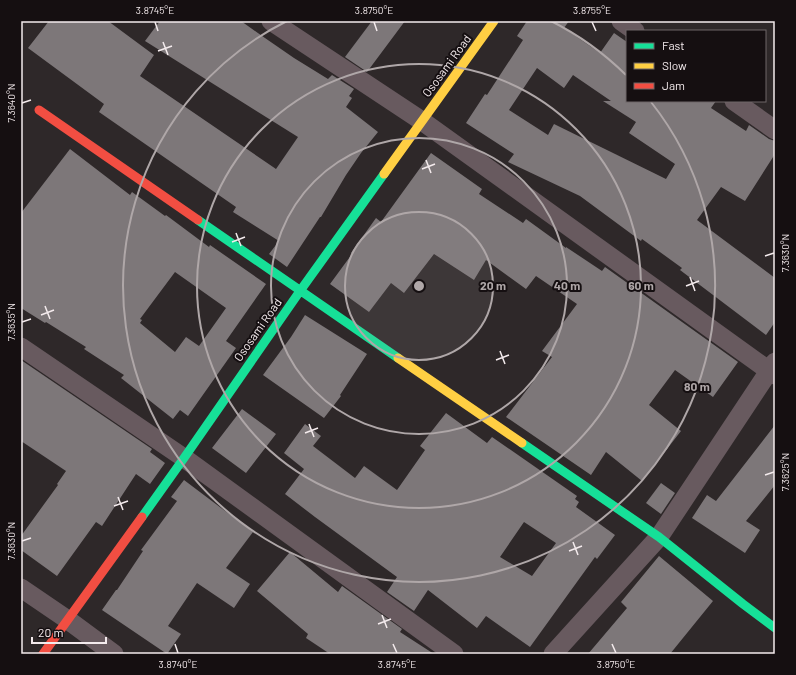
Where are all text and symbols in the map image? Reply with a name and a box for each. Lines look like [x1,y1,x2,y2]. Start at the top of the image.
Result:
text: 3.8745°E [136,4,174,16]
text: 3.8750°E [355,4,393,16]
text: 3.8755°E [573,4,611,16]
legend [626,30,766,102]
street label: Ososami Road [419,32,473,99]
text: Fast [662,38,685,52]
text: Slow [662,58,687,72]
text: Jam [662,78,685,92]
text: 7.3640°N [5,83,17,123]
text: 7.3630°N [779,234,791,272]
text: 20 m [480,278,506,292]
text: 40 m [554,278,580,292]
text: 60 m [628,278,654,292]
centre of rings [412,279,426,293]
street label: Ososami Road [230,295,284,364]
text: 7.3635°N [5,303,17,341]
text: 80 m [684,379,710,393]
text: 7.3625°N [779,453,791,491]
text: 7.3630°N [5,522,17,560]
scale bar [32,619,106,645]
text: 20 m [38,625,64,639]
text: 3.8740°E [159,658,197,670]
text: 3.8745°E [378,658,416,670]
text: 3.8750°E [597,658,635,670]

